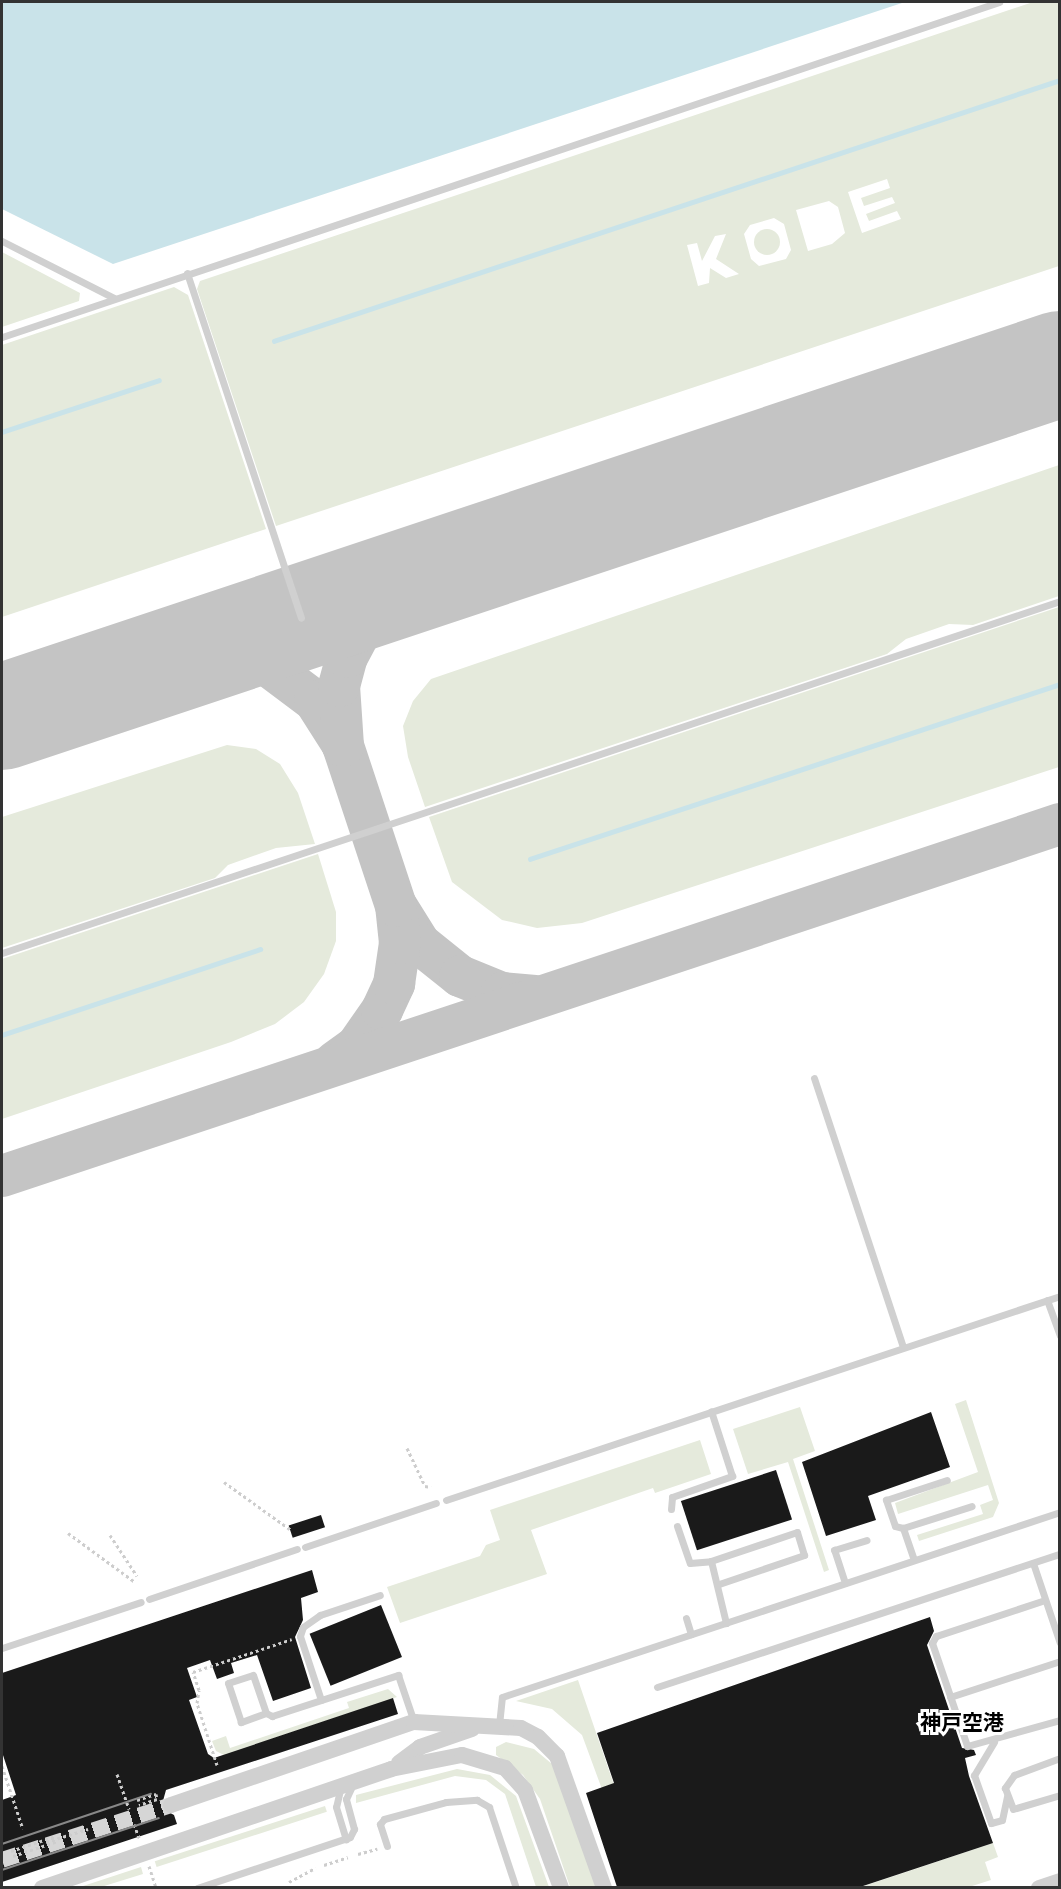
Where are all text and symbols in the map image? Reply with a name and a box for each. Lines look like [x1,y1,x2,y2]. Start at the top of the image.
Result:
district label: 神戸空港 [920,1710,1004,1736]

